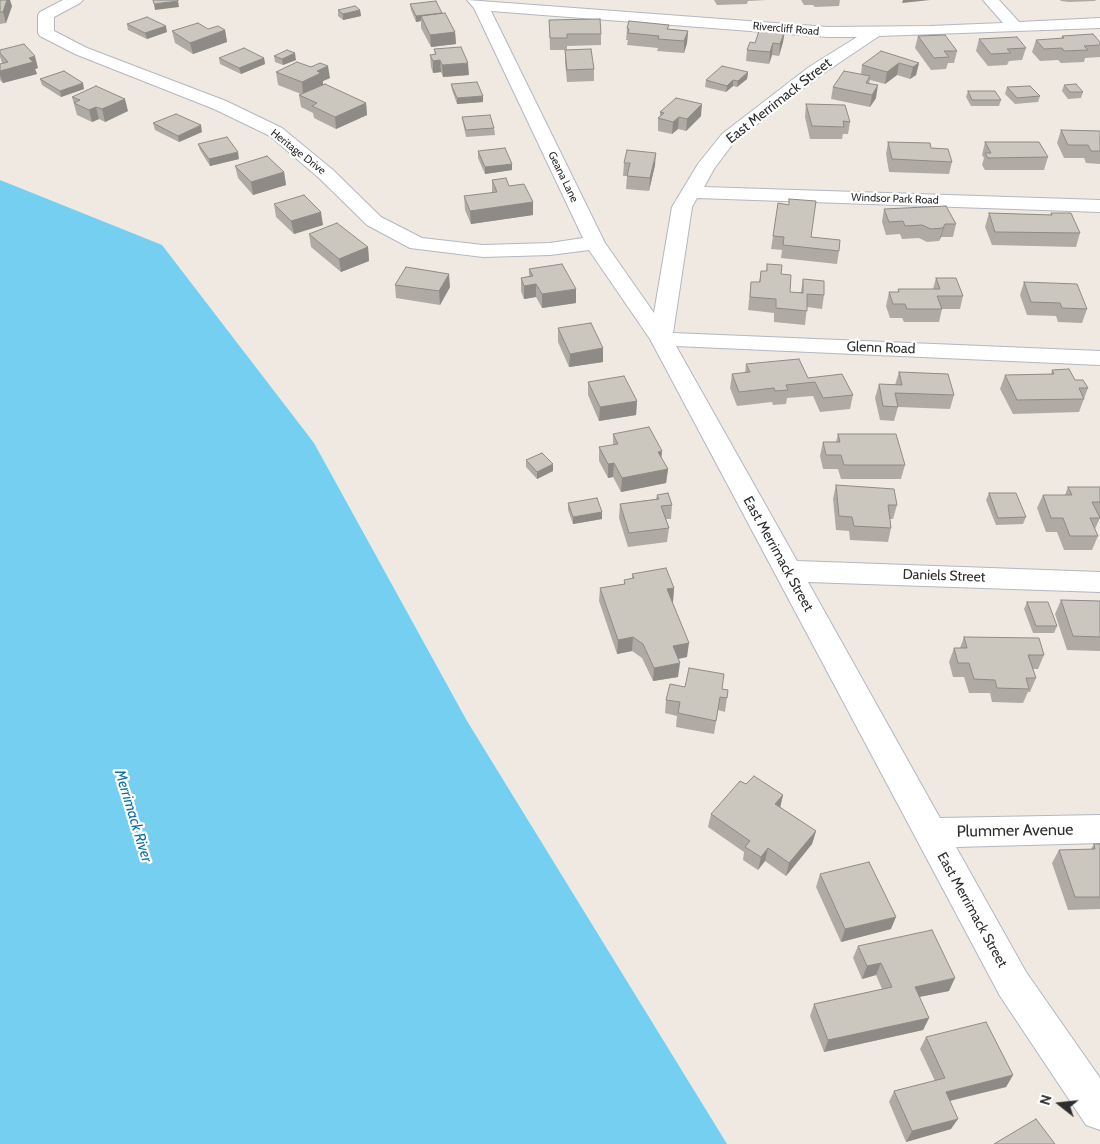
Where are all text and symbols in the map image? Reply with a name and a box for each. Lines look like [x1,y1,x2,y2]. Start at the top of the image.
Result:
street label: Rivercliff Road [752,20,820,38]
street label: East Merrimack Street [723,55,835,147]
street label: Heritage Drive [268,126,328,178]
street label: Geana Lane [545,150,581,204]
street label: Windsor Park Road [851,191,939,207]
street label: Glenn Road [846,338,916,358]
street label: East Merrimack Street [739,493,817,615]
street label: Daniels Street [902,566,986,586]
water label: Merrimack River [110,768,156,864]
street label: Plummer Avenue [956,820,1074,842]
street label: East Merrimack Street [933,849,1011,971]
north arrow [1035,1079,1085,1129]
text: N [1036,1093,1056,1107]

